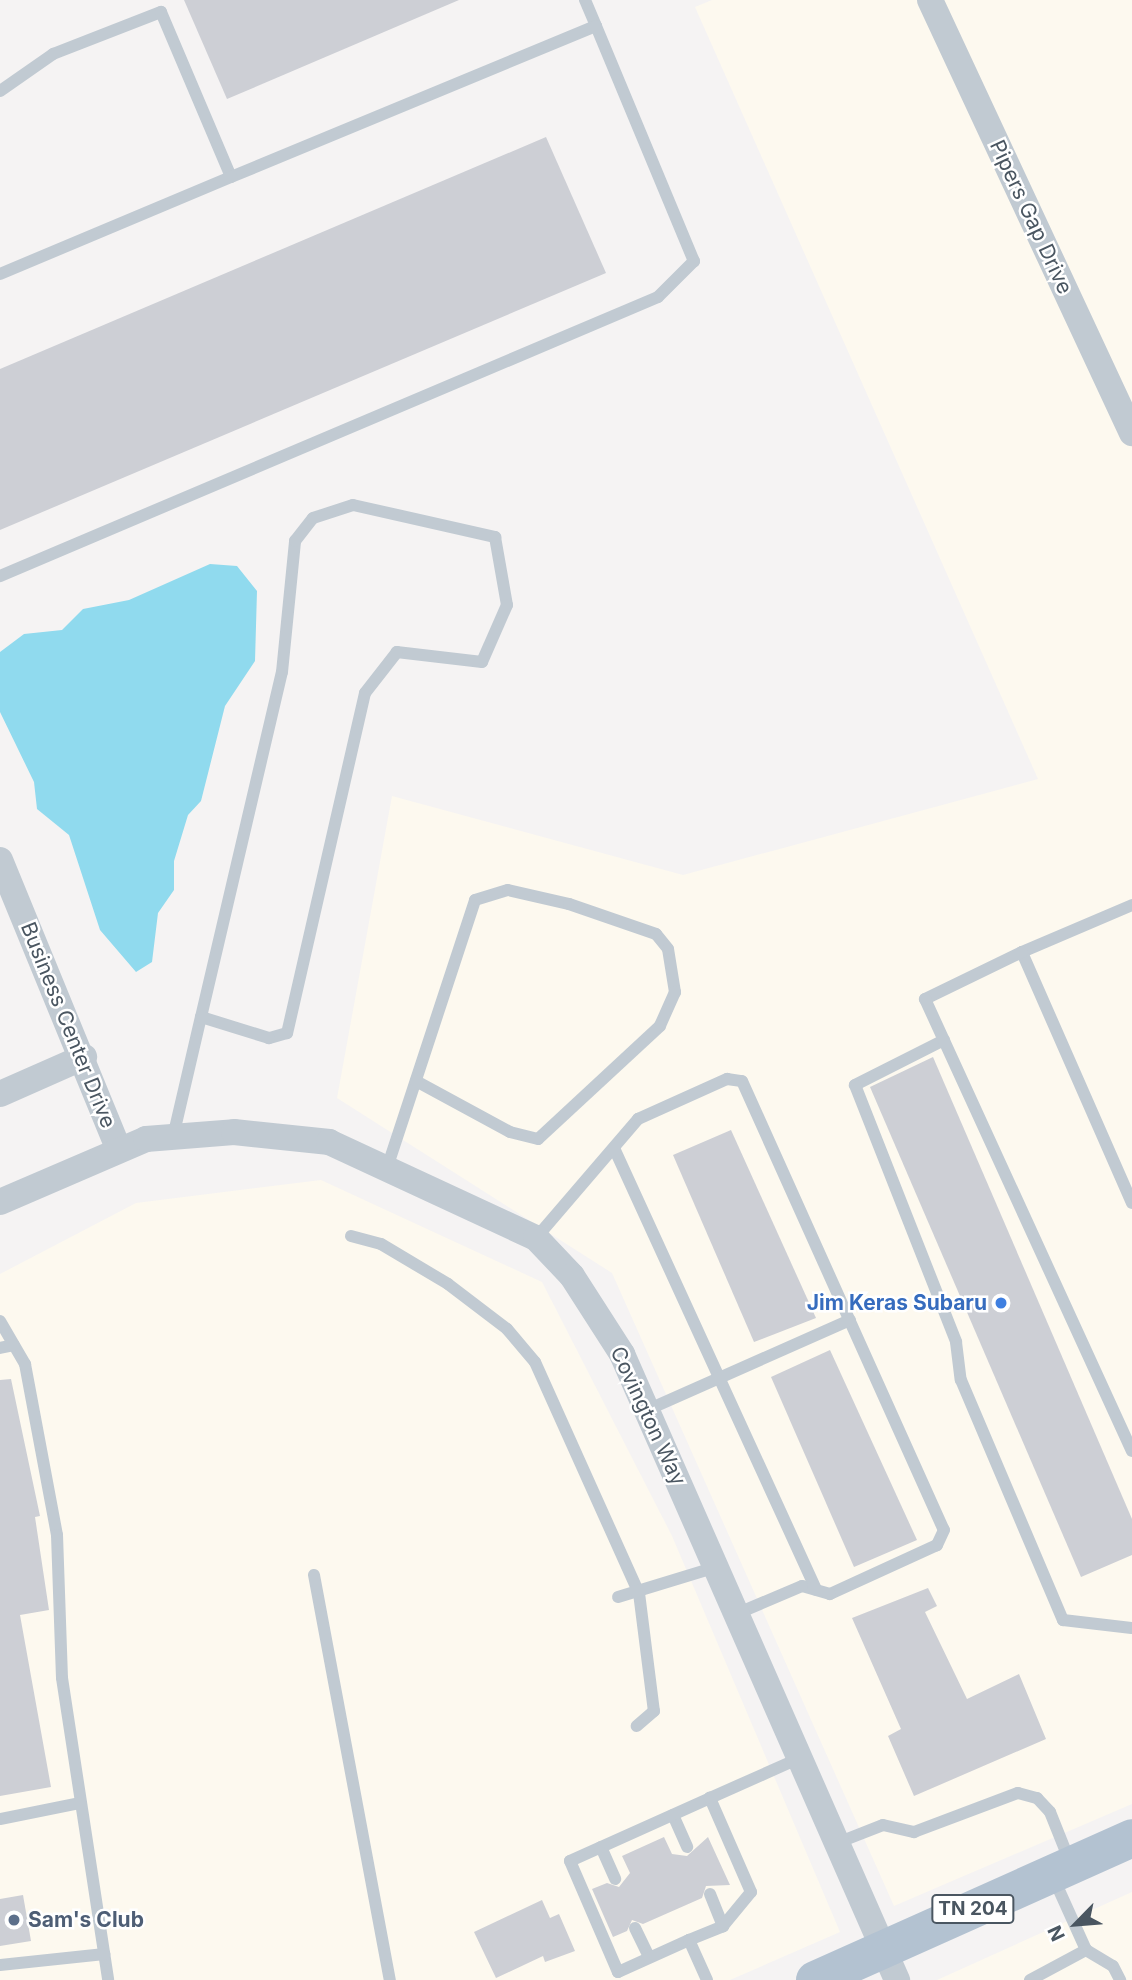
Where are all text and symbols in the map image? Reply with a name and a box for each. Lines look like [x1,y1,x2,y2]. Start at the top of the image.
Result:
street label: Pipers Gap Drive [984,136,1078,298]
street label: Business Center Drive [15,918,121,1132]
place label: Jim Keras Subaru [807,1290,987,1316]
marker: Jim Keras Subaru [993,1295,1009,1311]
street label: Covington Way [605,1343,691,1489]
north arrow [1041,1889,1111,1959]
road number: TN 204 [931,1894,1015,1924]
place label: Sam's Club [28,1907,144,1933]
marker: Sam's Club [6,1912,22,1928]
text: N [1043,1922,1070,1945]

